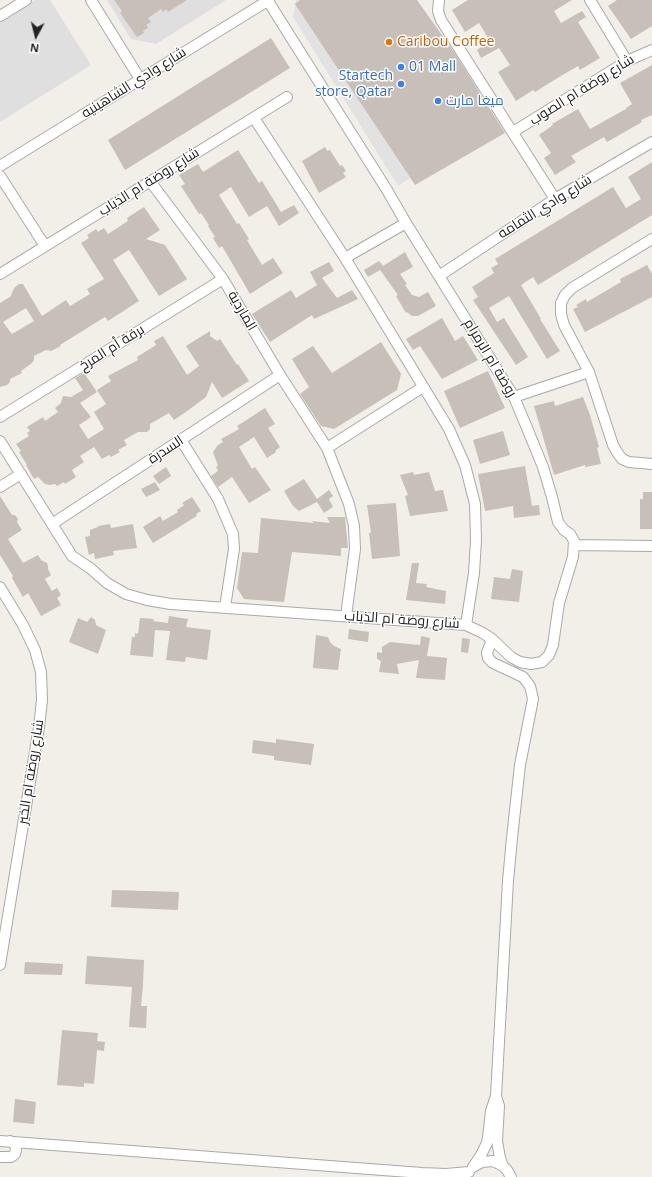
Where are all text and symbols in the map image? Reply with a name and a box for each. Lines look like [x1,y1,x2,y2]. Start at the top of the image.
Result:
north arrow [16,16,56,56]
place label: Caribou Coffee [397,34,494,50]
marker: Caribou Coffee [384,37,394,47]
text: N [29,40,40,56]
street label: شارع وادي الشاهينيه [78,44,190,122]
street label: شارع روضة ام الصوب [527,51,637,129]
place label: 01 Mall [409,59,456,75]
marker: 01 Mall [396,62,406,72]
place label: Startech store, Qatar [315,68,393,100]
marker: Startech store, Qatar [396,79,406,89]
place label: ميغا مارت [446,93,504,109]
marker: ميغا مارت [433,96,443,106]
street label: شارع روضة ام الذياب [96,144,202,220]
street label: شارع وادي الثمامه [495,171,595,243]
street label: الماردية [224,288,260,334]
street label: روضة ام الرمرام [460,316,520,400]
street label: برقة أم المرخ [76,321,148,375]
street label: السدرة [145,432,187,468]
street label: شارع روضة ام الذياب [344,608,460,632]
street label: شارع روضة ام الخير [14,718,48,826]

